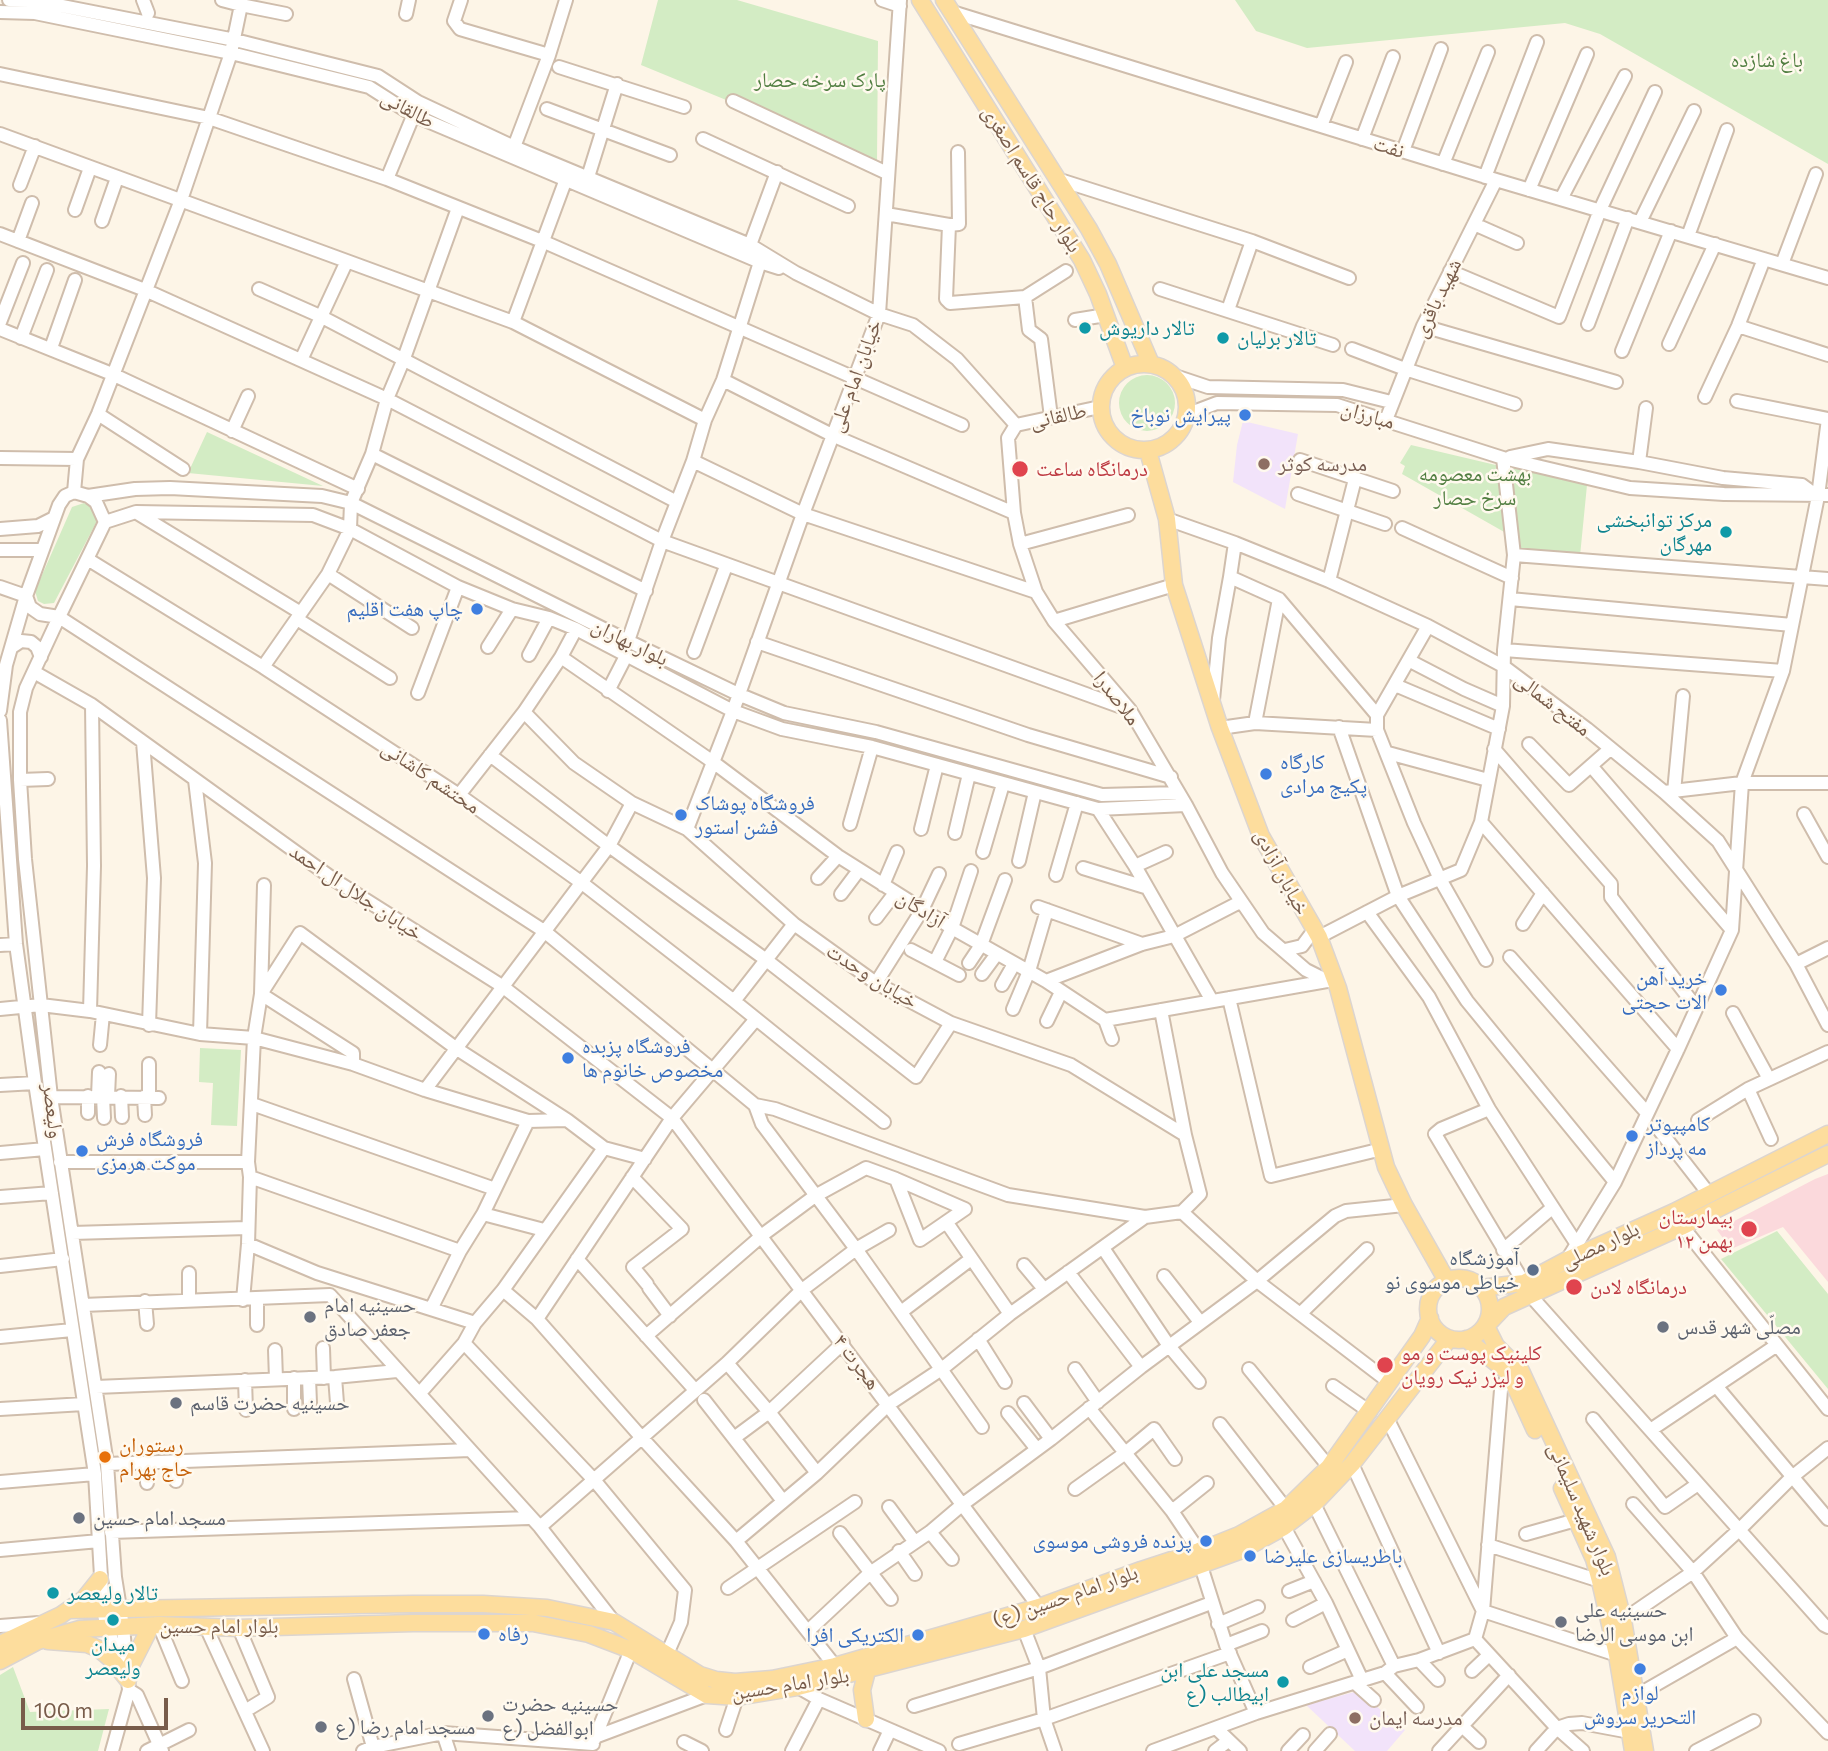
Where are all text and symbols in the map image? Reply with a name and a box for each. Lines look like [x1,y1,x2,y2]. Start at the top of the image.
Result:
park label: باغ شازده [1731,47,1803,73]
park label: پارک سرخه حصار [754,67,886,93]
street label: طالقانی [377,84,439,134]
street label: بلوار حاج قاسم اصغری [977,101,1087,257]
street label: نفت [1370,130,1408,164]
street label: شهید باقری [1407,254,1467,342]
place label: تالار داریوش [1099,315,1195,341]
street label: خیابان امام علی [823,316,887,436]
marker: تالار داریوش [1077,320,1093,336]
place label: تالار برلیان [1237,325,1316,351]
marker: تالار برلیان [1215,330,1231,346]
street label: مبارزان [1338,395,1398,435]
street label: طالقانی [1027,398,1089,434]
place label: پیرایش نوباخ [1130,402,1231,428]
marker: پیرایش نوباخ [1237,407,1253,423]
place label: مدرسه کوثر [1278,451,1367,477]
place label: درمانگاه ساعت [1036,456,1148,482]
marker: مدرسه کوثر [1256,456,1272,472]
marker: درمانگاه ساعت [1010,459,1030,479]
park label: بهشت معصومه سرخ حصار [1419,461,1531,511]
place label: مرکز توانبخشی مهرگان [1596,507,1712,557]
marker: مرکز توانبخشی مهرگان [1718,524,1734,540]
place label: چاپ هفت اقلیم [347,596,463,622]
marker: چاپ هفت اقلیم [469,601,485,617]
street label: بلوار بهاران [587,613,673,671]
street label: ملاصدرا [1088,666,1146,730]
street label: مفتح شمالی [1510,666,1596,742]
street label: محتشم کاشانی [377,735,485,819]
place label: کارگاه پکیج مرادی [1280,749,1367,799]
marker: کارگاه پکیج مرادی [1258,766,1274,782]
place label: فروشگاه پوشاک فشن استور [695,790,815,840]
marker: فروشگاه پوشاک فشن استور [673,807,689,823]
street label: خیابان آزادی [1249,825,1315,919]
street label: خیابان جلال ال احمد [285,838,427,946]
street label: آزادگان [892,884,950,934]
street label: خیابان وحدت [822,938,922,1014]
place label: خرید آهن الات حجتی [1622,965,1707,1015]
marker: خرید آهن الات حجتی [1713,982,1729,998]
place label: فروشگاه پزبده مخصوص خانوم ها [582,1033,723,1083]
marker: فروشگاه پزبده مخصوص خانوم ها [560,1050,576,1066]
street label: ولیعصر [37,1082,69,1140]
place label: کامپیوتر مه پرداز [1646,1111,1710,1161]
place label: فروشگاه فرش موکت هرمزی [96,1126,203,1176]
marker: کامپیوتر مه پرداز [1624,1128,1640,1144]
marker: فروشگاه فرش موکت هرمزی [74,1143,90,1159]
place label: بیمارستان ۱۲ بهمن [1659,1204,1733,1254]
street label: بلوار مصلی [1557,1216,1643,1274]
marker: بیمارستان ۱۲ بهمن [1739,1219,1759,1239]
place label: آموزشگاه خیاطی موسوی نو [1385,1245,1519,1295]
marker: آموزشگاه خیاطی موسوی نو [1525,1262,1541,1278]
place label: درمانگاه لادن [1590,1274,1687,1300]
marker: درمانگاه لادن [1564,1277,1584,1297]
place label: حسینیه امام جعفر صادق [324,1292,416,1342]
marker: حسینیه امام جعفر صادق [302,1309,318,1325]
place label: مصلّی شهر قدس [1677,1314,1801,1340]
marker: مصلّی شهر قدس [1655,1319,1671,1335]
street label: هجرت ۴ [828,1329,886,1395]
place label: کلینیک پوست و مو و لیزر نیک رویان [1401,1340,1542,1390]
marker: کلینیک پوست و مو و لیزر نیک رویان [1375,1355,1395,1375]
place label: حسینیه حضرت قاسم [190,1390,349,1416]
marker: حسینیه حضرت قاسم [168,1395,184,1411]
place label: رستوران حاج بهرام [119,1432,193,1482]
street label: بلوار شهید سلیمانی [1543,1439,1621,1579]
marker: رستوران حاج بهرام [97,1449,113,1465]
place label: مسجد امام حسین [93,1505,226,1531]
marker: مسجد امام حسین [71,1510,87,1526]
place label: پرنده فروشی موسوی [1033,1528,1192,1554]
marker: پرنده فروشی موسوی [1198,1533,1214,1549]
place label: باطریسازی علیرضا [1264,1543,1403,1569]
marker: باطریسازی علیرضا [1242,1548,1258,1564]
street label: بلوار امام حسین (ع) [989,1559,1141,1633]
place label: تالار ولیعصر [67,1580,158,1606]
marker: تالار ولیعصر [45,1585,61,1601]
place label: حسینیه علی ابن موسی الرضا [1575,1597,1694,1647]
marker: میدان ولیعصر [105,1612,121,1628]
street label: بلوار امام حسین [159,1613,279,1639]
marker: حسینیه علی ابن موسی الرضا [1553,1614,1569,1630]
place label: رفاه [498,1621,529,1647]
place label: الکتریکی افرا [806,1622,904,1648]
marker: رفاه [476,1626,492,1642]
marker: الکتریکی افرا [910,1627,926,1643]
place label: میدان ولیعصر [85,1631,141,1681]
place label: مسجد علی ابن ابیطالب (ع [1160,1657,1269,1707]
marker: لوازم التحریر سروش [1632,1661,1648,1677]
street label: بلوار امام حسین [729,1662,851,1706]
marker: مسجد علی ابن ابیطالب (ع [1275,1674,1291,1690]
place label: لوازم التحریر سروش [1584,1680,1696,1730]
scale bar [24,1684,172,1728]
place label: حسینیه حضرت ابوالفضل (ع [502,1691,618,1741]
text: 100 m [34,1697,93,1722]
place label: مدرسه ایمان [1369,1705,1462,1731]
marker: حسینیه حضرت ابوالفضل (ع [480,1708,496,1724]
marker: مدرسه ایمان [1347,1710,1363,1726]
place label: مسجد امام رضا (ع [335,1714,475,1740]
marker: مسجد امام رضا (ع [313,1719,329,1735]

